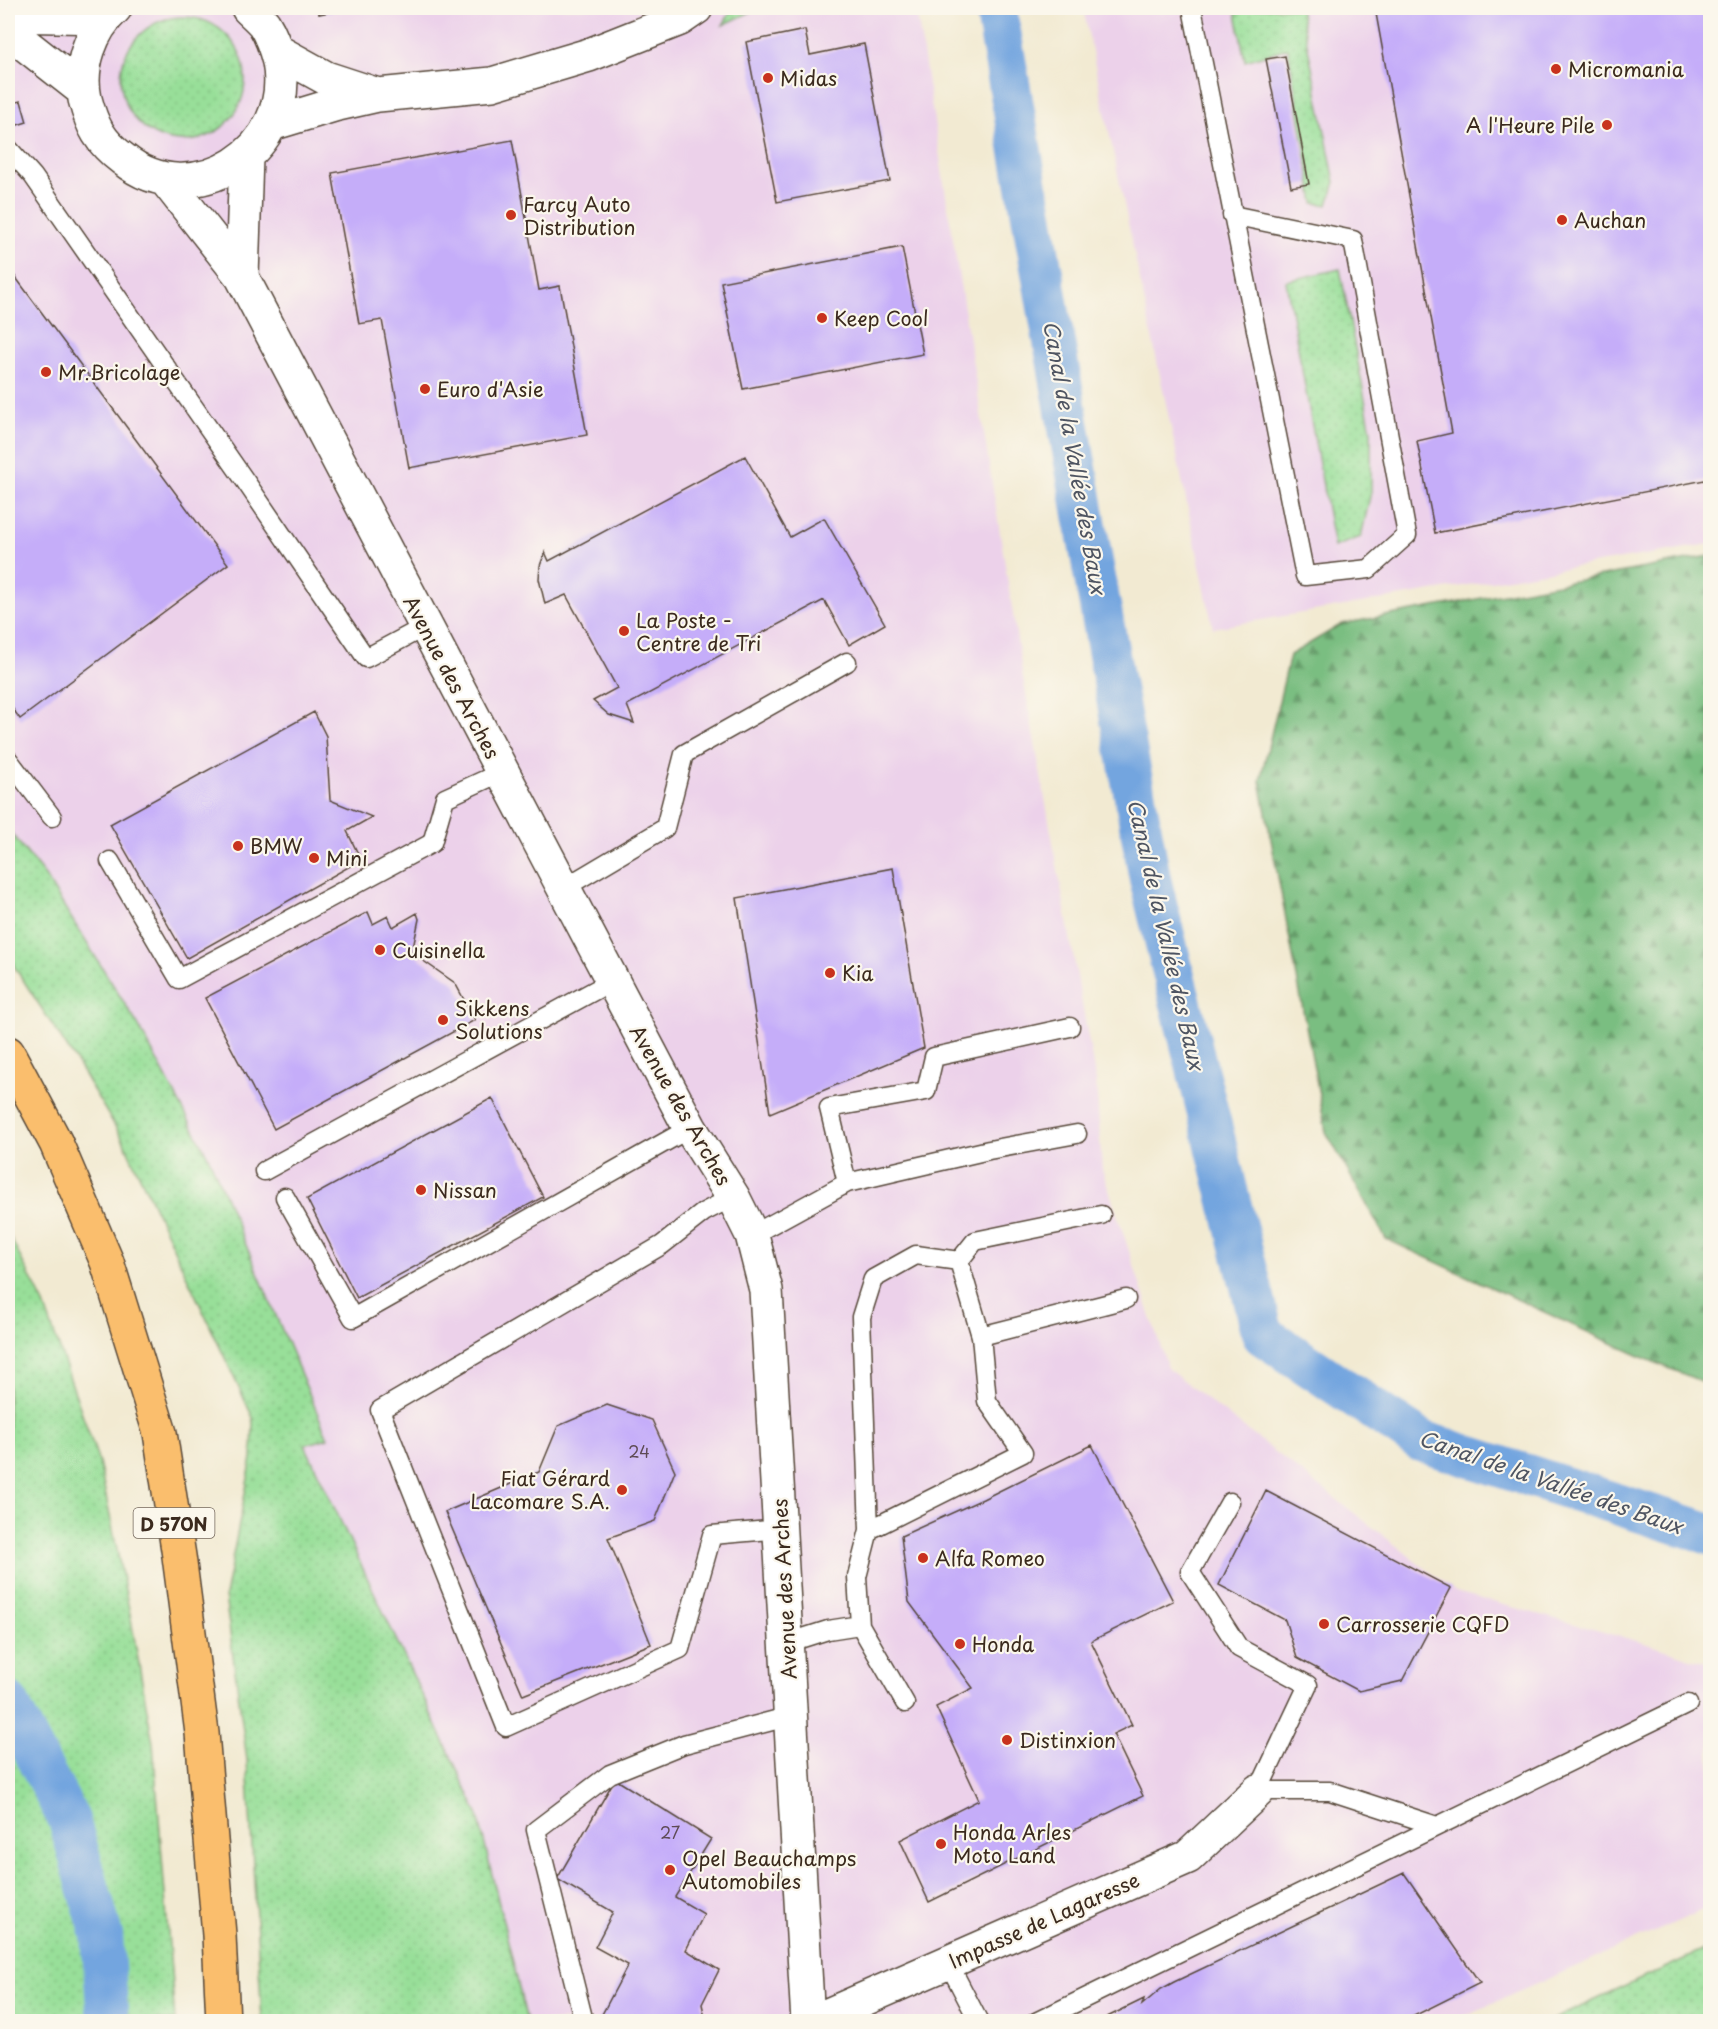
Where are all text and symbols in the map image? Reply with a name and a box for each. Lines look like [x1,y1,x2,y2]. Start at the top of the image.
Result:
place label: Micromania [1568,54,1685,84]
marker: Micromania [1549,62,1563,76]
place label: Midas [780,63,837,93]
marker: Midas [761,71,775,85]
place label: A l'Heure Pile [1466,110,1595,140]
marker: A l'Heure Pile [1600,118,1614,132]
place label: Farcy Auto Distribution [523,189,636,242]
place label: Auchan [1574,205,1646,235]
marker: Farcy Auto Distribution [504,208,518,222]
marker: Auchan [1555,213,1569,227]
place label: Keep Cool [834,303,929,333]
marker: Keep Cool [815,311,829,325]
water label: Canal de la Vallée des Baux [1036,318,1116,599]
place label: Mr.Bricolage [58,357,180,387]
marker: Mr.Bricolage [39,365,53,379]
place label: Euro d'Asie [437,374,544,404]
marker: Euro d'Asie [418,382,432,396]
street label: Avenue des Arches [396,590,508,764]
place label: La Poste - Centre de Tri [636,605,761,658]
marker: La Poste - Centre de Tri [617,624,631,638]
water label: Canal de la Vallée des Baux [1120,796,1214,1075]
place label: BMW [250,831,303,861]
marker: BMW [231,839,245,853]
place label: Mini [326,843,368,873]
marker: Mini [307,851,321,865]
place label: Cuisinella [392,935,485,965]
marker: Cuisinella [373,943,387,957]
place label: Kia [842,958,874,988]
marker: Kia [823,966,837,980]
place label: Sikkens Solutions [455,993,543,1046]
marker: Sikkens Solutions [436,1013,450,1027]
street label: Avenue des Arches [623,1019,739,1191]
place label: Nissan [433,1175,497,1205]
marker: Nissan [414,1183,428,1197]
water label: Canal de la Vallée des Baux [1415,1421,1690,1542]
house number: 24 [628,1439,650,1463]
place label: Fiat Gérard Lacomare S.A. [470,1463,610,1516]
marker: Fiat Gérard Lacomare S.A. [615,1483,629,1497]
street label: Avenue des Arches [764,1498,804,1680]
road number: D 570N [134,1508,214,1538]
place label: Alfa Romeo [935,1543,1045,1573]
marker: Alfa Romeo [916,1551,930,1565]
place label: Carrosserie CQFD [1336,1609,1510,1639]
marker: Carrosserie CQFD [1317,1617,1331,1631]
place label: Honda [972,1629,1035,1659]
marker: Honda [953,1637,967,1651]
place label: Distinxion [1019,1725,1116,1755]
marker: Distinxion [1000,1733,1014,1747]
place label: Honda Arles Moto Land [953,1817,1071,1870]
house number: 27 [660,1820,680,1844]
marker: Honda Arles Moto Land [934,1837,948,1851]
place label: Opel Beauchamps Automobiles [682,1843,856,1896]
marker: Opel Beauchamps Automobiles [663,1863,677,1877]
street label: Impasse de Lagaresse [944,1864,1144,1976]

